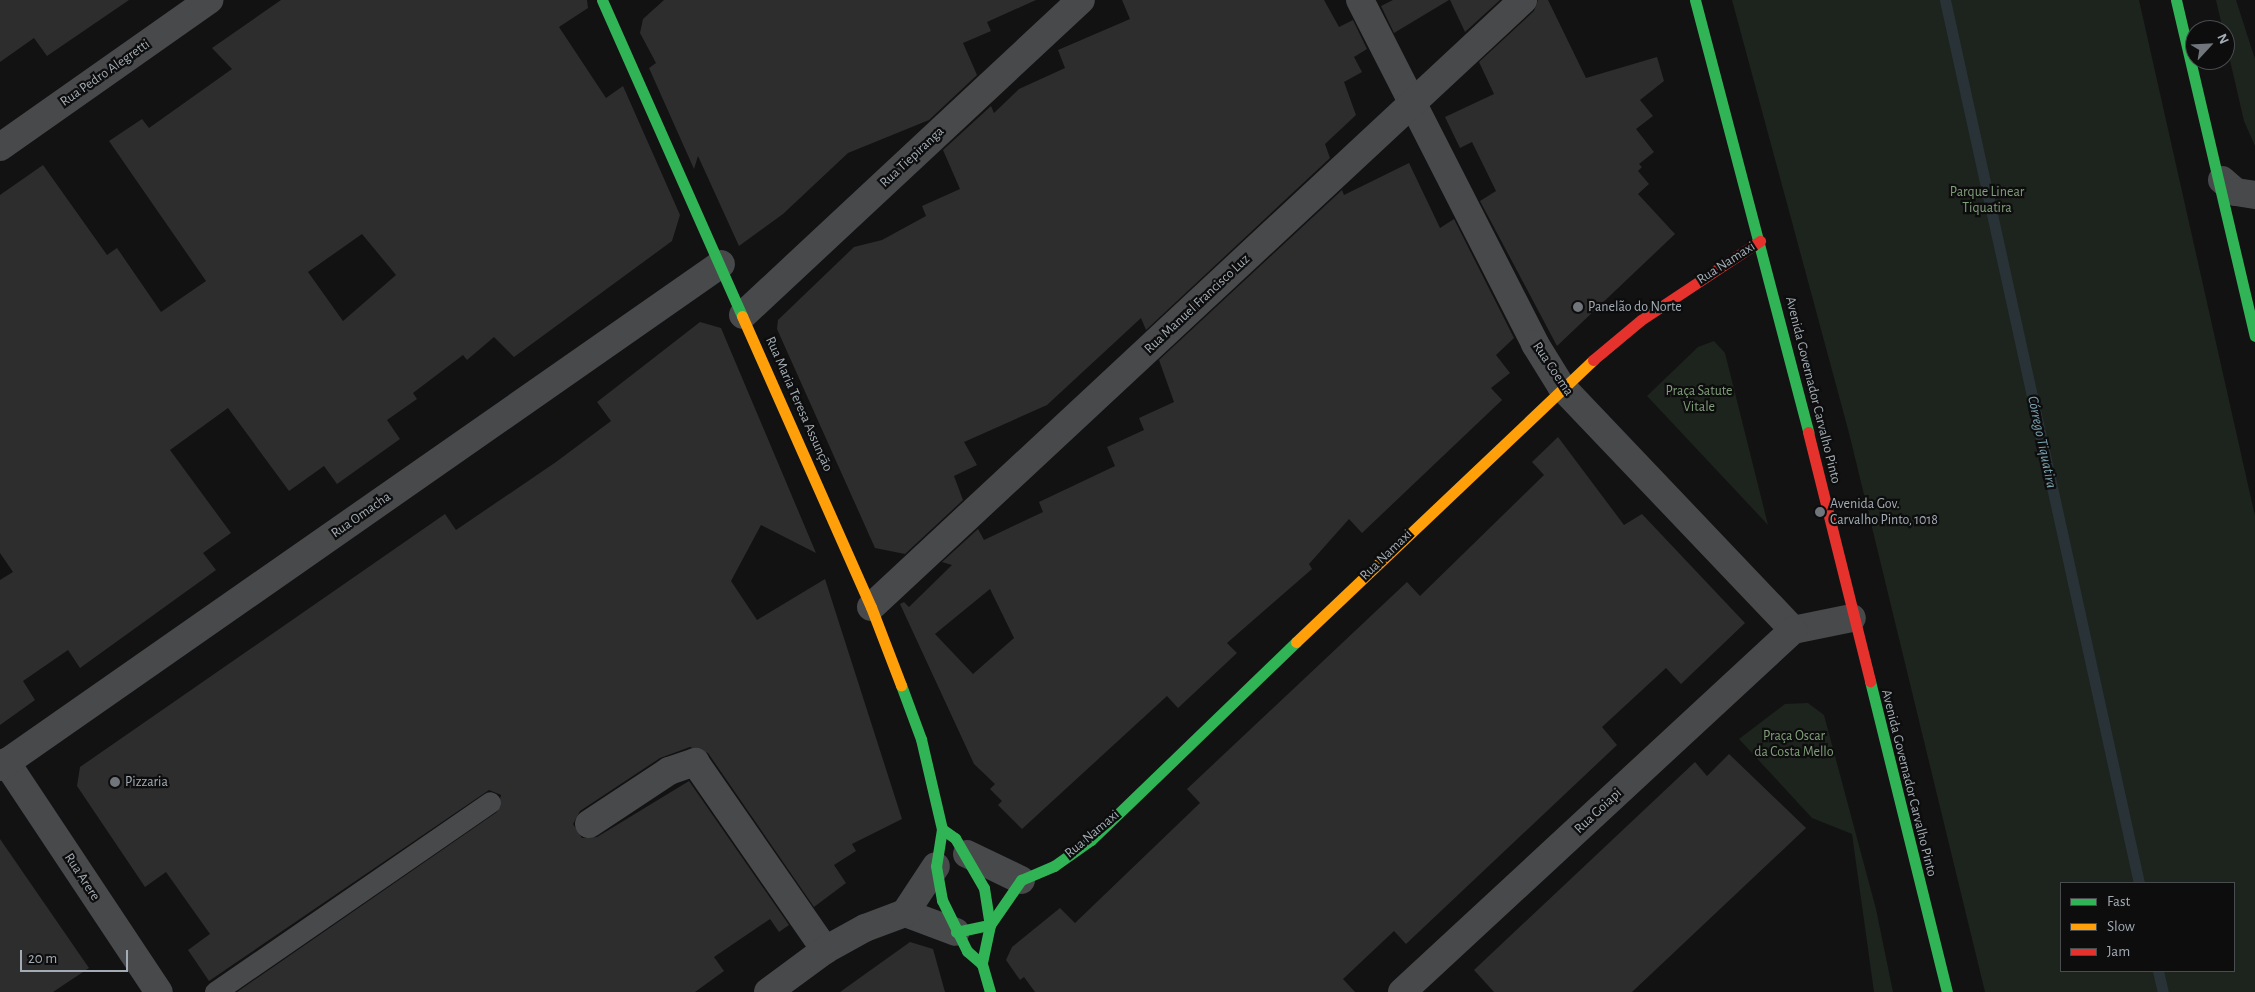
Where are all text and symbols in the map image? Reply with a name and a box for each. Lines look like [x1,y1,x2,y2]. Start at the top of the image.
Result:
north arrow [2185,20,2235,70]
text: N [2214,32,2231,46]
street label: Rua Pedro Alegretti [57,36,153,110]
street label: Rua Tiepiranga [876,123,948,191]
park label: Parque Linear Tiquatira [1950,184,2024,216]
street label: Rua Namaxi [1694,238,1758,288]
street label: Rua Manuel Francisco Luz [1141,251,1253,357]
street label: Avenida Governador Carvalho Pinto [1782,295,1844,485]
place label: Panelão do Norte [1588,299,1682,315]
marker: Panelão do Norte [1572,301,1584,313]
street label: Rua Maria Teresa Assunção [762,334,836,474]
street label: Rua Coema [1529,339,1577,399]
park label: Praça Satute Vitale [1665,383,1733,416]
water label: Córrego Tiquatira [2023,394,2061,490]
street label: Rua Omacha [328,488,394,542]
place label: Avenida Gov. Carvalho Pinto, 1018 [1830,496,1938,528]
marker: Avenida Gov. Carvalho Pinto, 1018 [1814,506,1826,518]
street label: Rua Namaxi [1356,526,1416,584]
street label: Avenida Governador Carvalho Pinto [1878,688,1940,878]
park label: Praça Oscar da Costa Mello [1754,728,1834,760]
place label: Pizzaria [125,774,168,790]
marker: Pizzaria [109,776,121,788]
street label: Rua Goiapi [1571,785,1625,837]
street label: Rua Namaxi [1061,806,1123,862]
street label: Rua Arere [60,850,104,904]
legend [2060,882,2235,972]
text: Fast [2107,894,2130,909]
text: Slow [2107,919,2135,934]
scale bar [22,940,130,972]
text: Jam [2107,944,2130,959]
text: 20 m [28,951,57,966]

